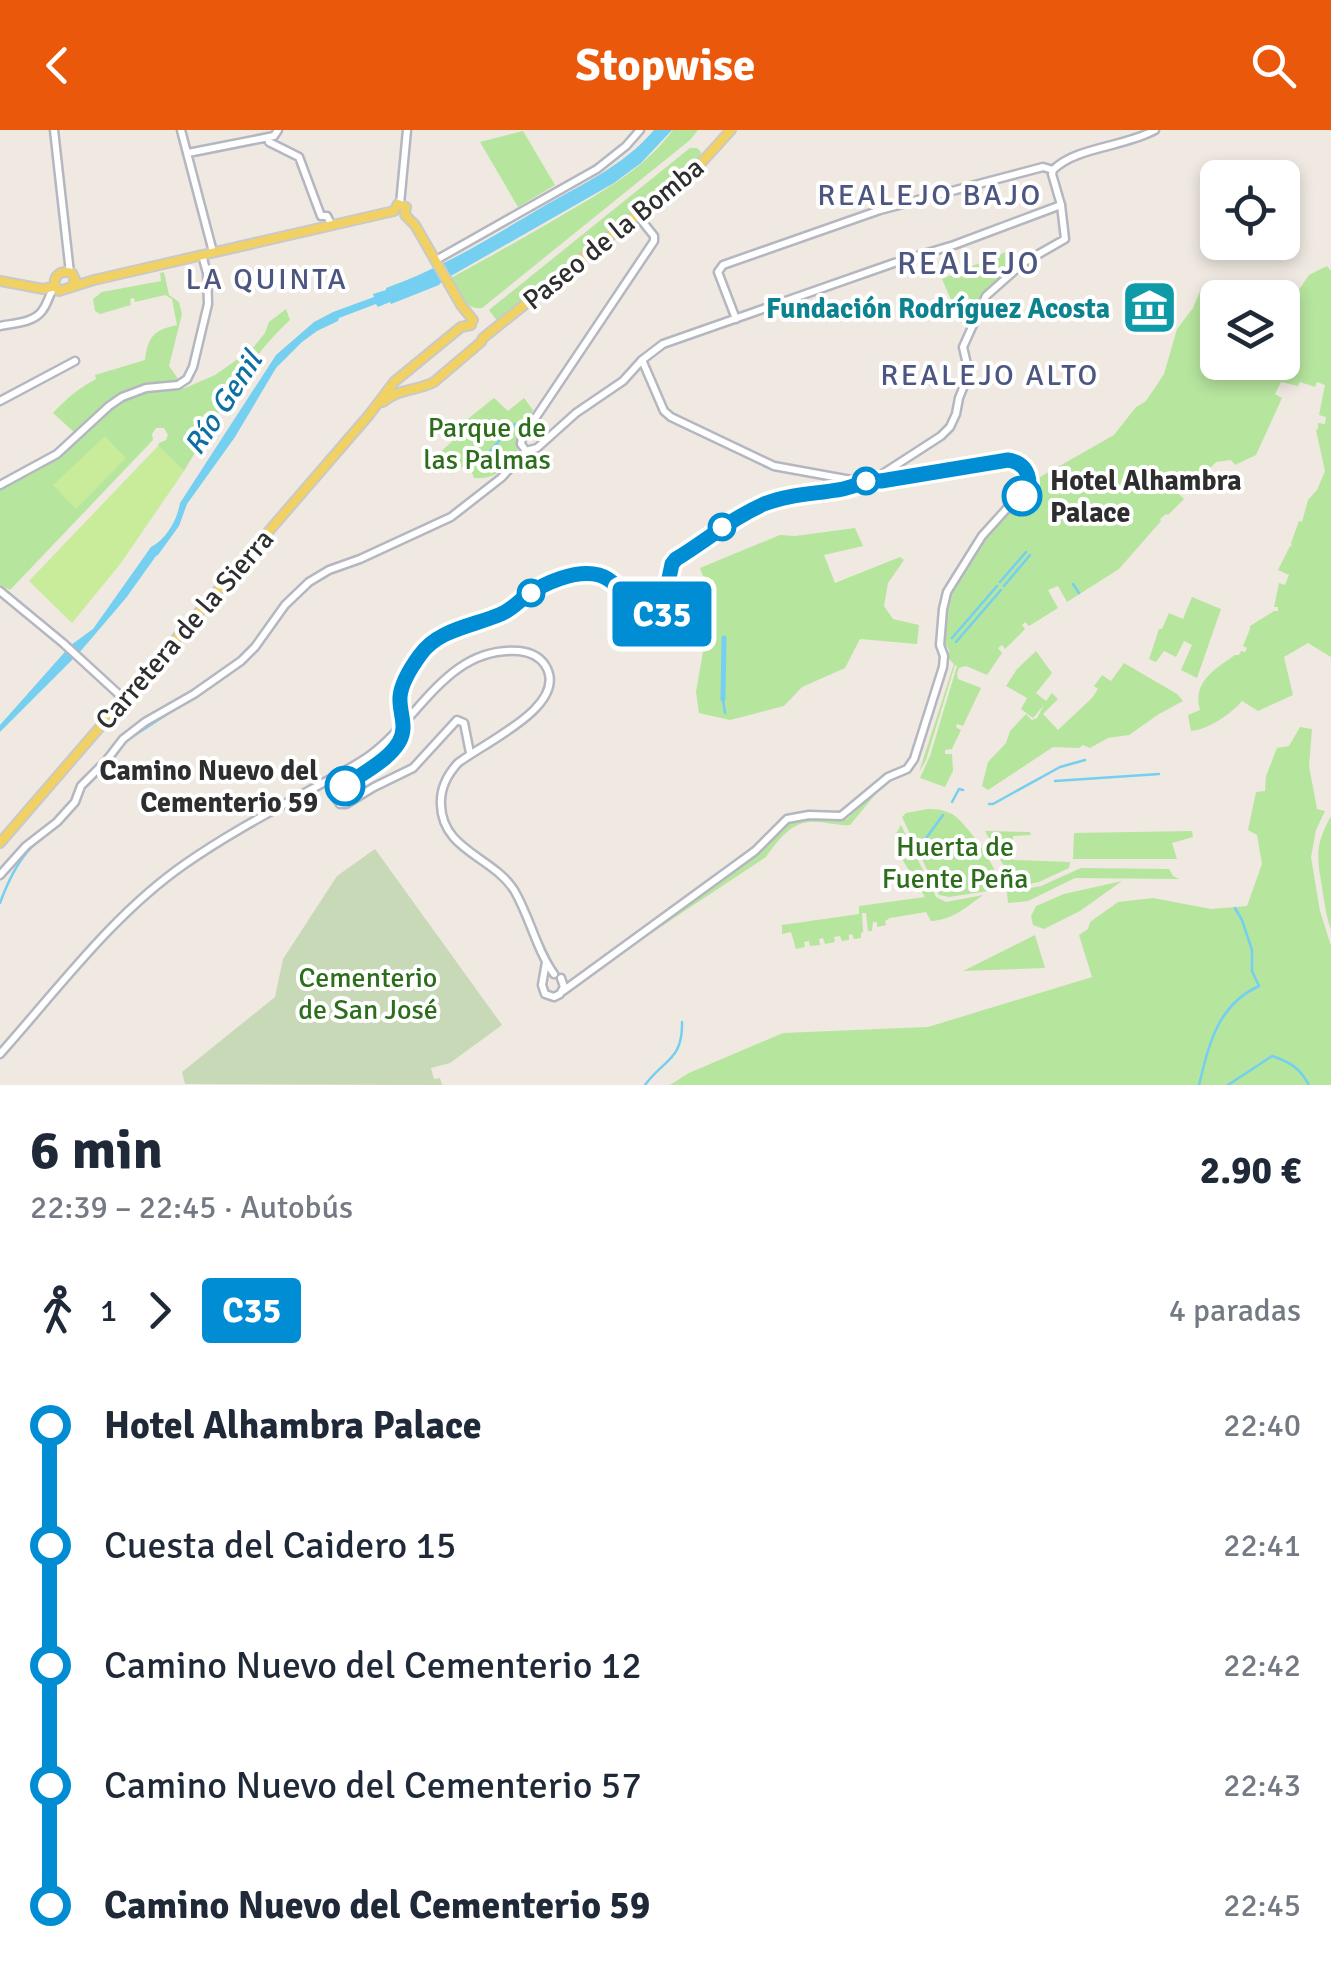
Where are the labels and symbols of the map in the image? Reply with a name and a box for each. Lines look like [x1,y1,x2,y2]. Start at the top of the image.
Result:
street label: Paseo de la Bomba [516,150,711,317]
district label: REALEJO BAJO [817,177,1043,214]
district label: REALEJO [897,244,1041,283]
district label: LA QUINTA [186,261,348,298]
museum icon: Fundación Rodríguez Acosta [1119,278,1179,338]
place label: Fundación Rodríguez Acosta [766,292,1110,326]
water label: Río Genil [176,343,272,462]
district label: REALEJO ALTO [880,357,1100,394]
park label: Parque de las Palmas [423,411,551,477]
place label: Hotel Alhambra Palace [1050,464,1242,530]
unlabelled marker [853,468,879,494]
marker: Hotel Alhambra Palace [1003,477,1041,515]
unlabelled marker [709,514,735,540]
street label: Carretera de la Sierra [88,522,281,737]
unlabelled marker [518,580,544,606]
line badge: C35 [604,582,720,646]
place label: Camino Nuevo del Cementerio 59 [99,754,318,820]
marker: Camino Nuevo del Cementerio 59 [326,767,364,805]
park label: Huerta de Fuente Peña [882,830,1028,896]
park label: Cementerio de San José [298,961,438,1027]

